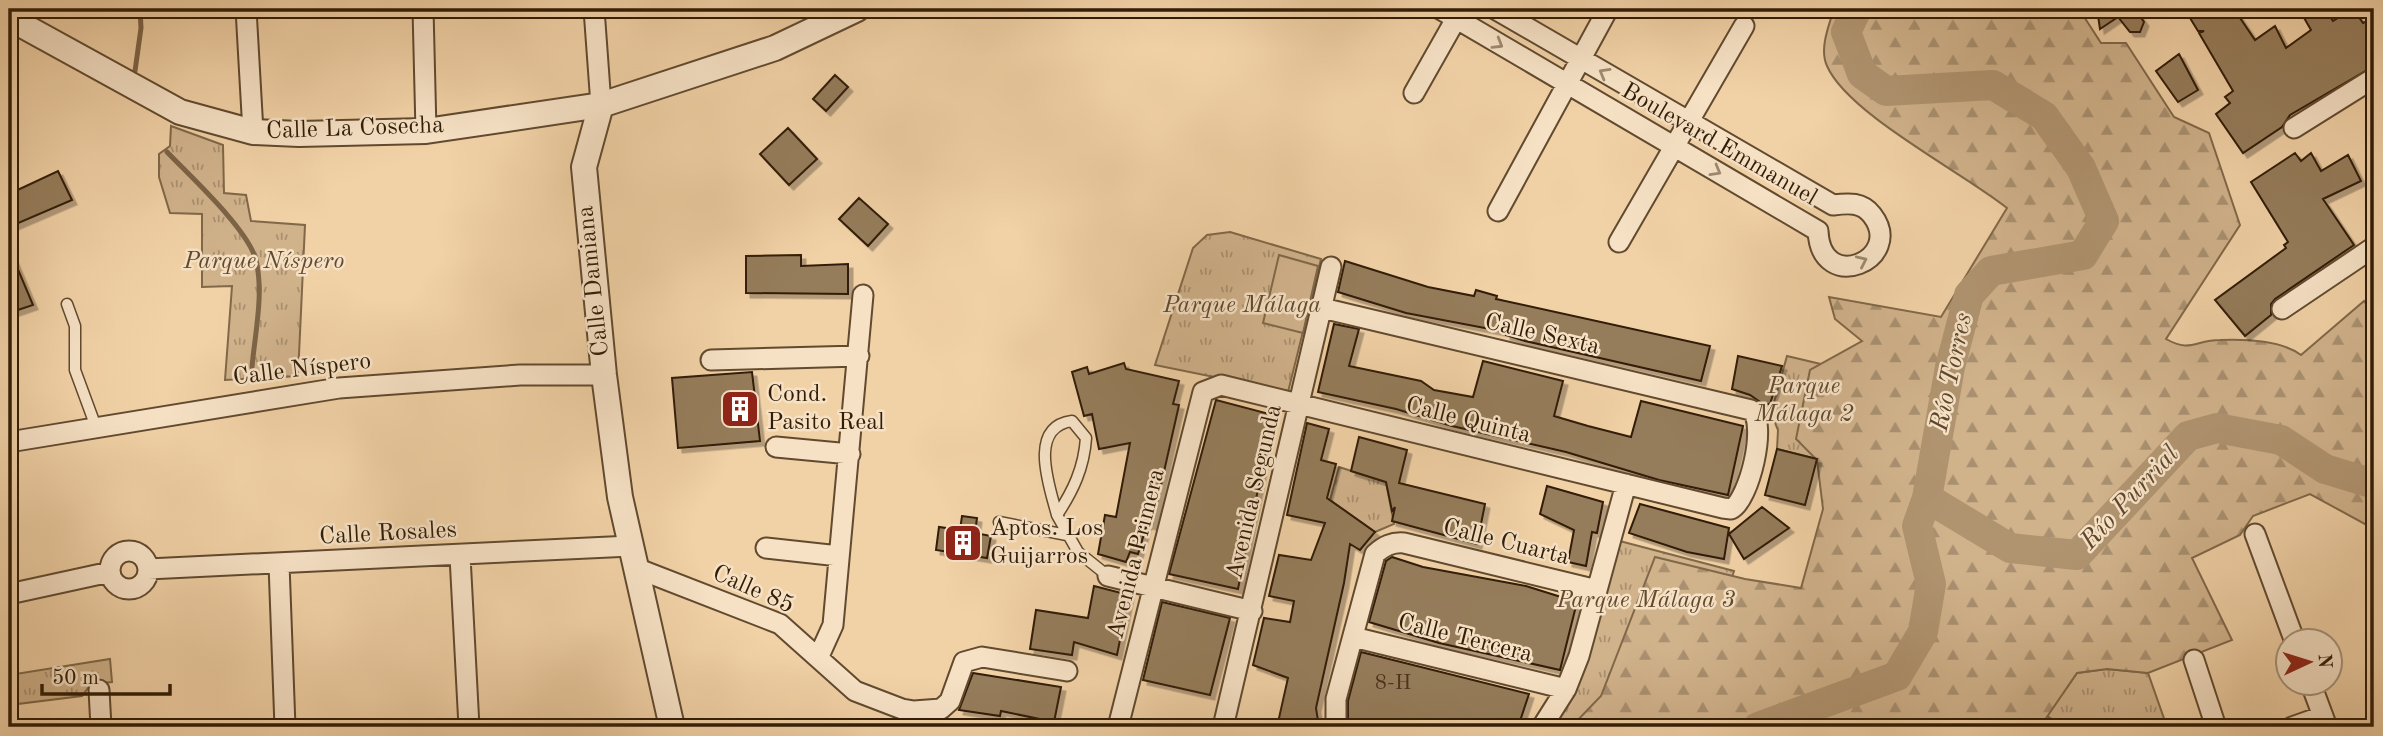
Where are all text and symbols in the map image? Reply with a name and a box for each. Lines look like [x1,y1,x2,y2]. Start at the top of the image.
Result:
one-way arrow [1491,35,1504,48]
one-way arrow [1599,69,1612,82]
street label: Boulevard Emmanuel [1617,79,1821,211]
street label: Calle La Cosecha [266,114,445,144]
one-way arrow [1708,163,1721,176]
street label: Calle Damiana [574,204,614,358]
park label: Parque Níspero [183,250,344,274]
one-way arrow [1855,255,1867,269]
park label: Parque Málaga [1162,294,1321,318]
street label: Calle Sexta [1482,310,1602,360]
water label: Río Torres [1927,310,1977,435]
street label: Calle Níspero [231,350,373,390]
park label: Parque Málaga 2 [1753,375,1854,427]
place label: Cond. Pasito Real [767,383,885,435]
building icon: Cond. Pasito Real [719,388,761,430]
street label: Calle Quinta [1403,394,1533,448]
street label: Avenida Segunda [1223,402,1287,582]
water label: Río Purrial [2075,441,2185,556]
street label: Avenida Primera [1104,466,1170,642]
street label: Calle Cuarta [1440,516,1572,570]
place label: Aptos. Los Guijarros [990,517,1103,569]
street label: Calle Rosales [318,518,458,550]
building icon: Aptos. Los Guijarros [942,522,984,564]
street label: Calle 85 [709,561,797,619]
park label: Parque Málaga 3 [1556,589,1735,613]
street label: Calle Tercera [1395,611,1535,667]
north arrow [2274,628,2344,698]
scale bar [42,652,170,696]
text: N [2313,653,2333,669]
text: 50 m [52,668,99,689]
house number: 8-H [1375,673,1411,694]

